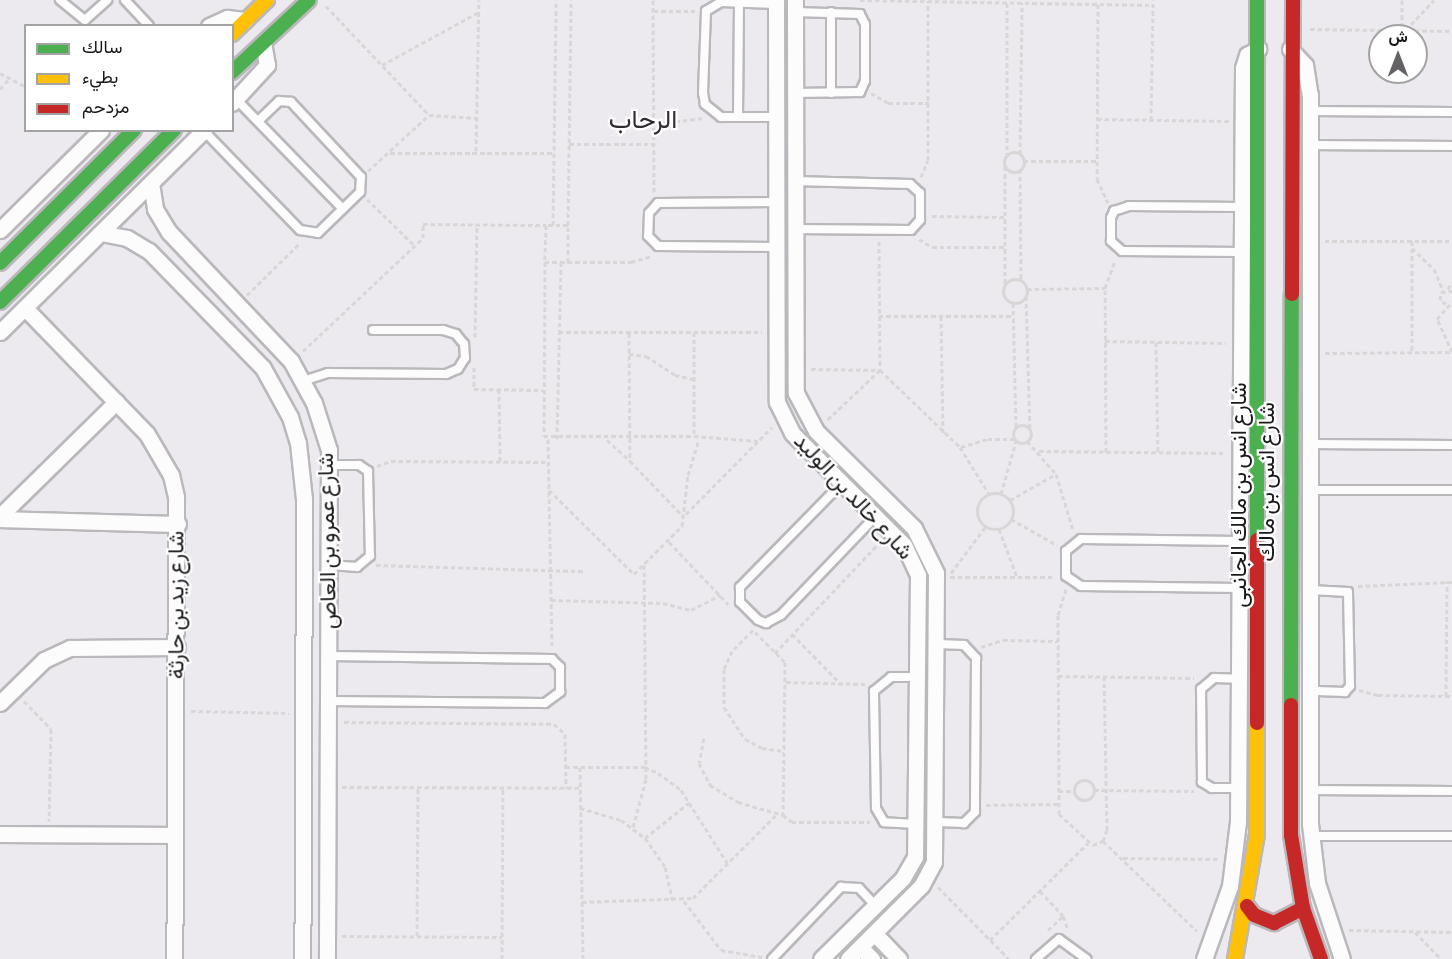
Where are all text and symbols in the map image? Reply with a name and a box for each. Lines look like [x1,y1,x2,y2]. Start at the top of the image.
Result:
legend [24,24,234,132]
north arrow [1368,24,1428,84]
text: ش [1388,28,1408,47]
text: سالك [82,37,122,58]
text: بطيء [82,67,118,88]
text: مزدحم [82,97,129,118]
district label: الرحاب [609,105,677,137]
street label: شارع انس بن مالك الجانبى [1227,382,1253,608]
street label: شارع انس بن مالك [1255,402,1281,562]
street label: شارع خالد بن الوليد [788,428,918,566]
street label: شارع عمرو بن العاص [313,453,343,629]
street label: شارع زيد بن حارثة [164,531,190,679]

